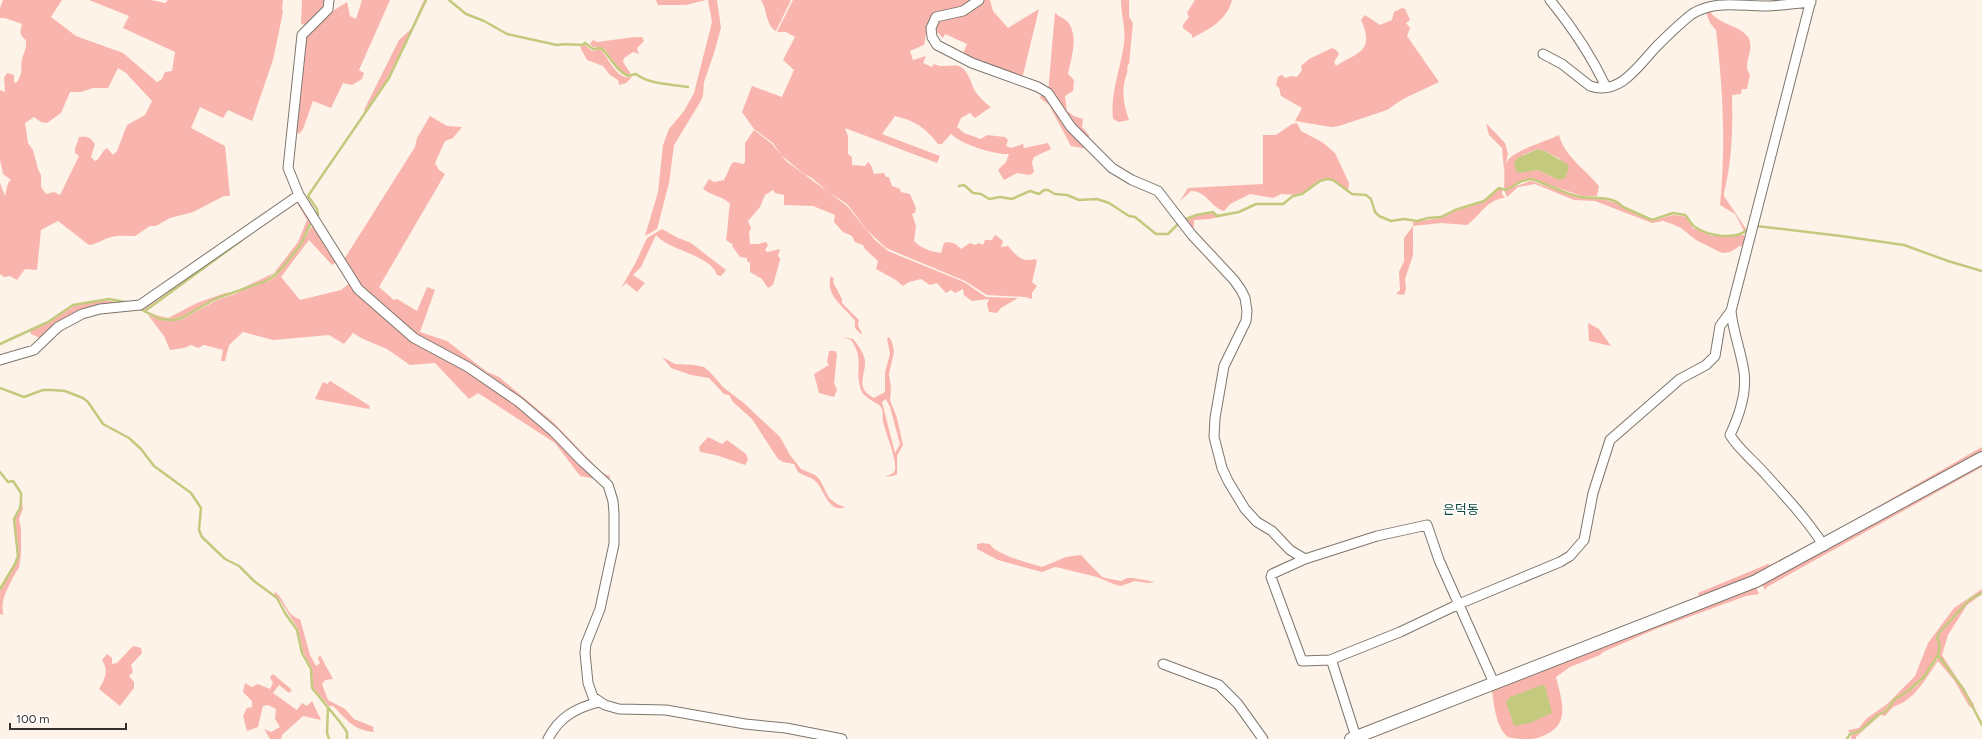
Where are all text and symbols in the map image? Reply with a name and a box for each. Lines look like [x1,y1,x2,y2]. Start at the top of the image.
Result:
district label: 은덕동 [1443,502,1479,517]
scale bar [10,705,126,731]
text: 100 m [16,712,50,726]

